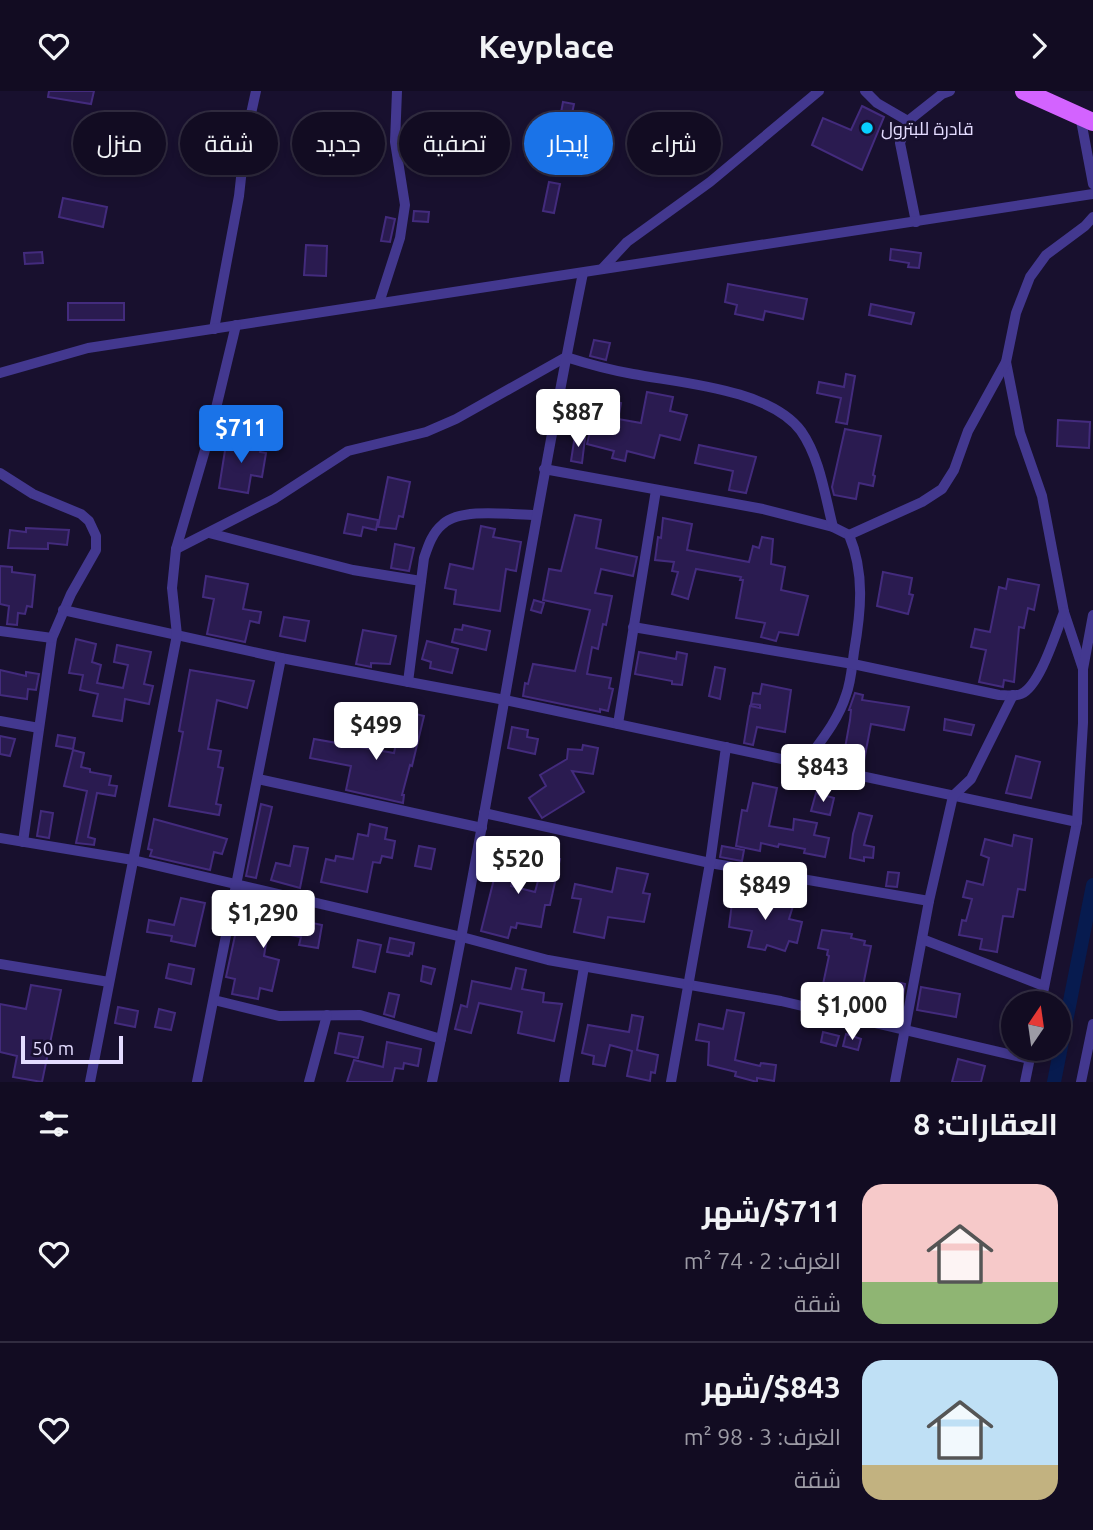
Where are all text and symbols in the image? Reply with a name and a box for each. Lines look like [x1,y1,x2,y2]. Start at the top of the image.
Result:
icon: heart [35,27,73,65]
icon: forward [1020,27,1058,65]
text: Keyplace [479,28,614,64]
chip: منزل [73,112,166,175]
chip: شقة [180,112,278,175]
chip: جديد [292,112,385,175]
chip: تصفية [399,112,510,175]
chip: إيجار [524,112,613,175]
chip: شراء [627,112,721,175]
place label: قادرة للبترول [881,118,974,140]
marker: قادرة للبترول [859,120,875,136]
pin: $887 [537,389,619,449]
text: $887 [552,399,604,424]
pin: $711 [200,405,282,465]
text: $711 [215,415,267,440]
pin: $499 [335,703,417,762]
text: $499 [350,712,402,737]
pin: $843 [782,745,864,804]
text: $843 [797,754,849,779]
pin: $520 [477,837,559,896]
text: $520 [492,846,544,871]
pin: $849 [724,863,806,922]
text: $849 [739,872,791,897]
pin: $1,290 [206,891,320,950]
text: $1,290 [228,900,298,925]
pin: $1,000 [795,983,909,1042]
north arrow [1001,991,1071,1061]
map controls [1001,991,1071,1061]
text: $1,000 [817,992,887,1017]
scale bar [21,1033,122,1065]
text: 50 m [32,1037,74,1059]
icon: filters [35,1105,73,1143]
text: العقارات: 8 [913,1107,1058,1141]
text: $711/شهر [702,1194,841,1228]
icon: home [918,1212,1002,1296]
icon: heart [35,1235,73,1273]
text: الغرف: 2 · 74 m² [684,1248,841,1273]
text: شقة [794,1291,841,1316]
text: $843/شهر [702,1370,841,1404]
icon: home [918,1388,1002,1472]
icon: heart [35,1411,73,1449]
text: الغرف: 3 · 98 m² [684,1424,841,1449]
text: شقة [794,1467,841,1492]

